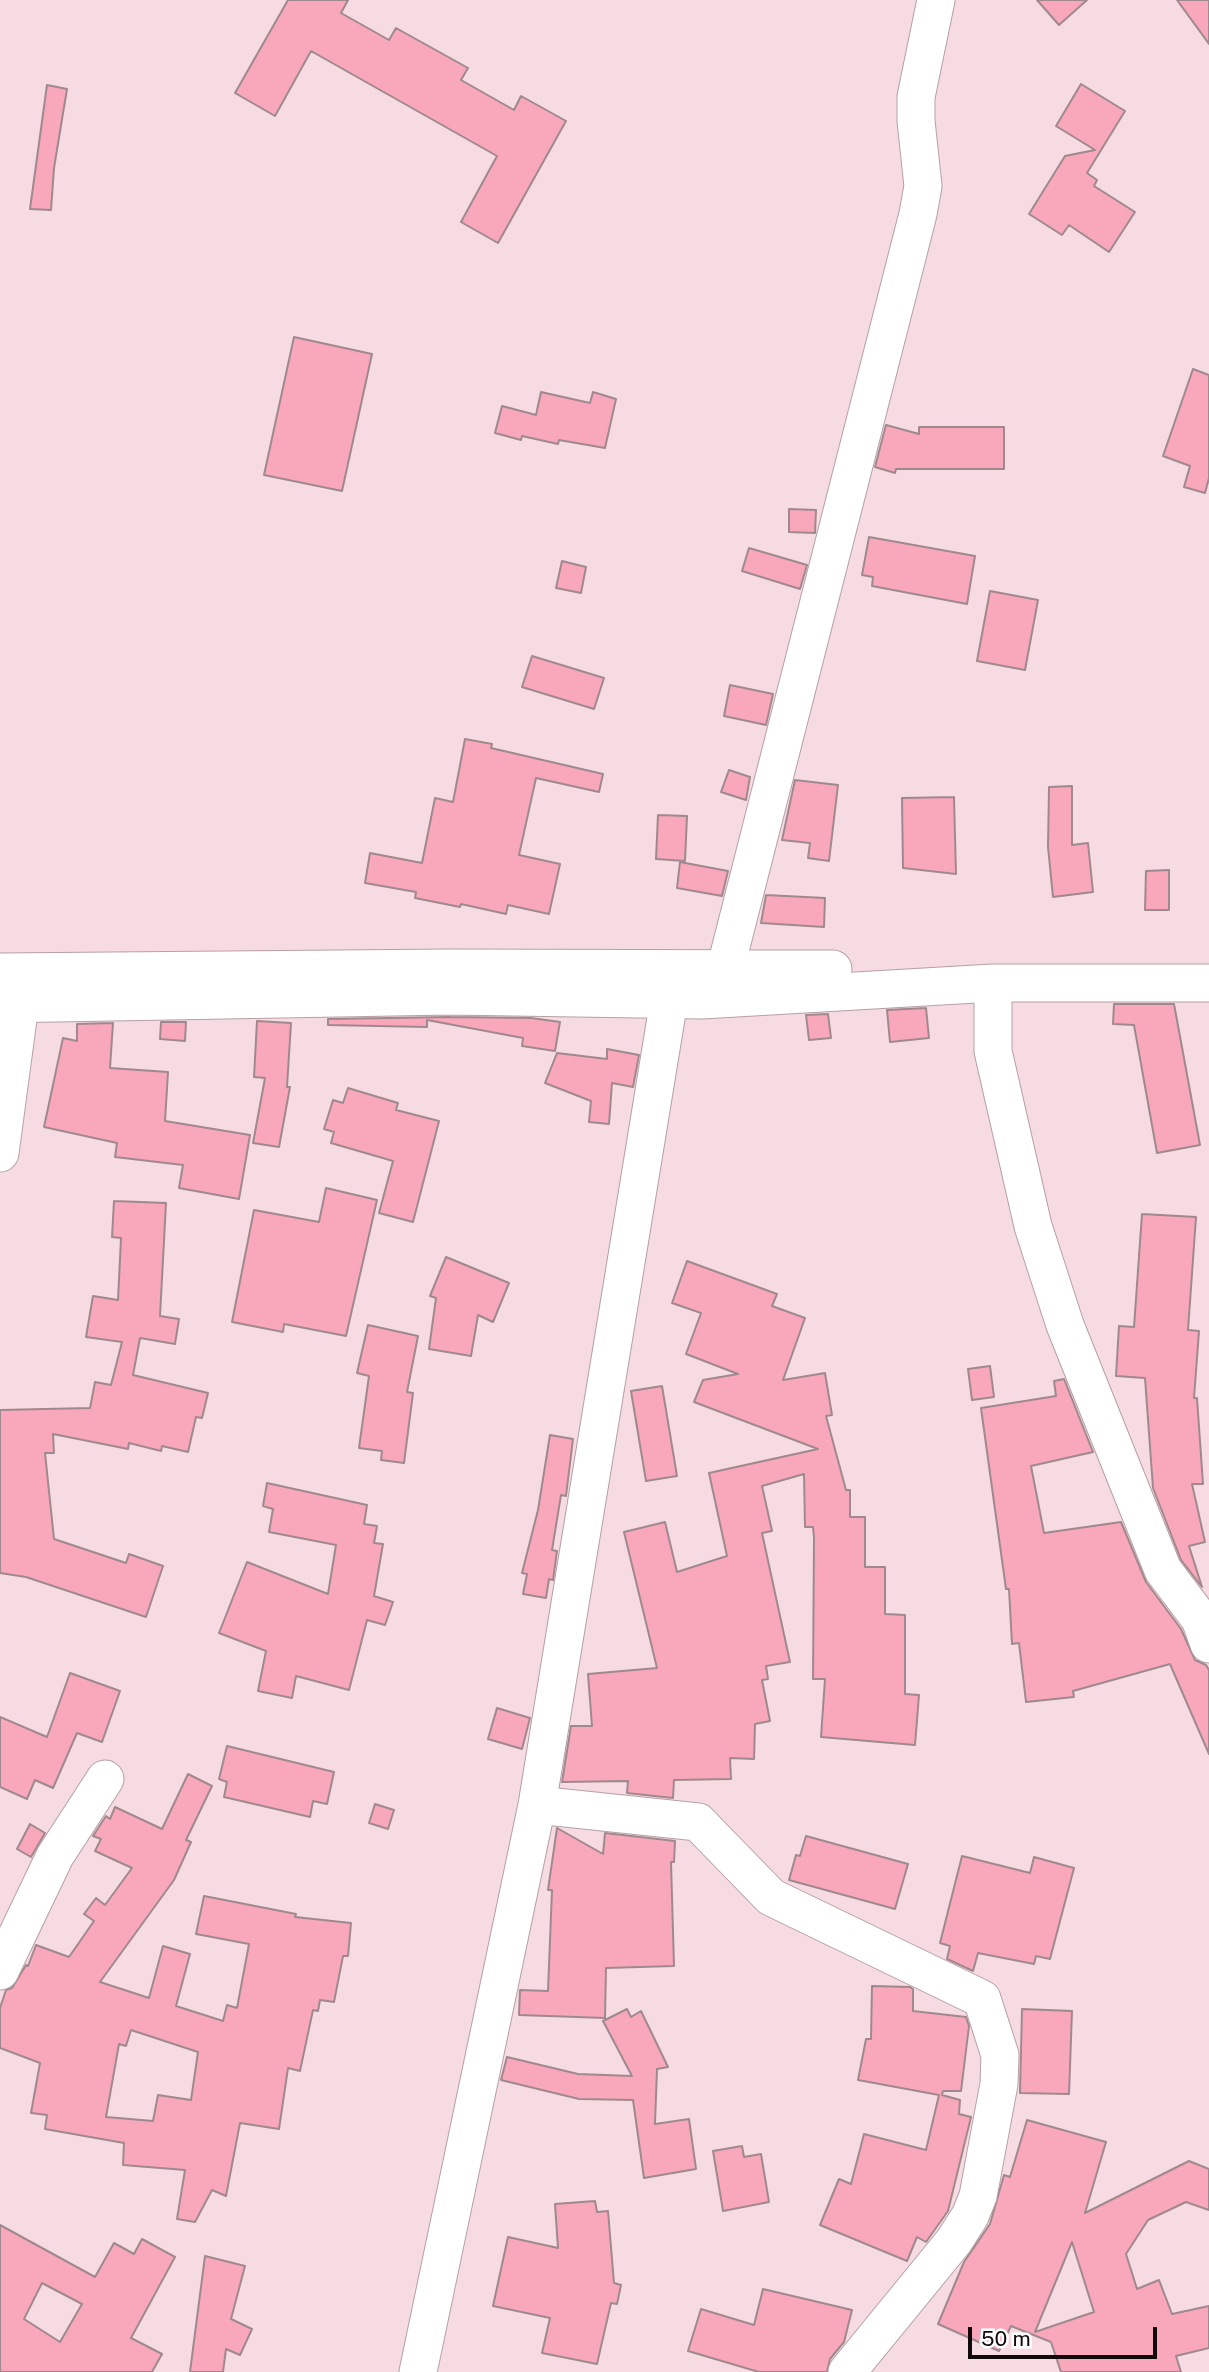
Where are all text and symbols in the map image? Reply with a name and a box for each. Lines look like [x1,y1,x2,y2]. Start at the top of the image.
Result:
scale bar [971,2312,1160,2356]
text: 50 m [981,2326,1031,2351]

